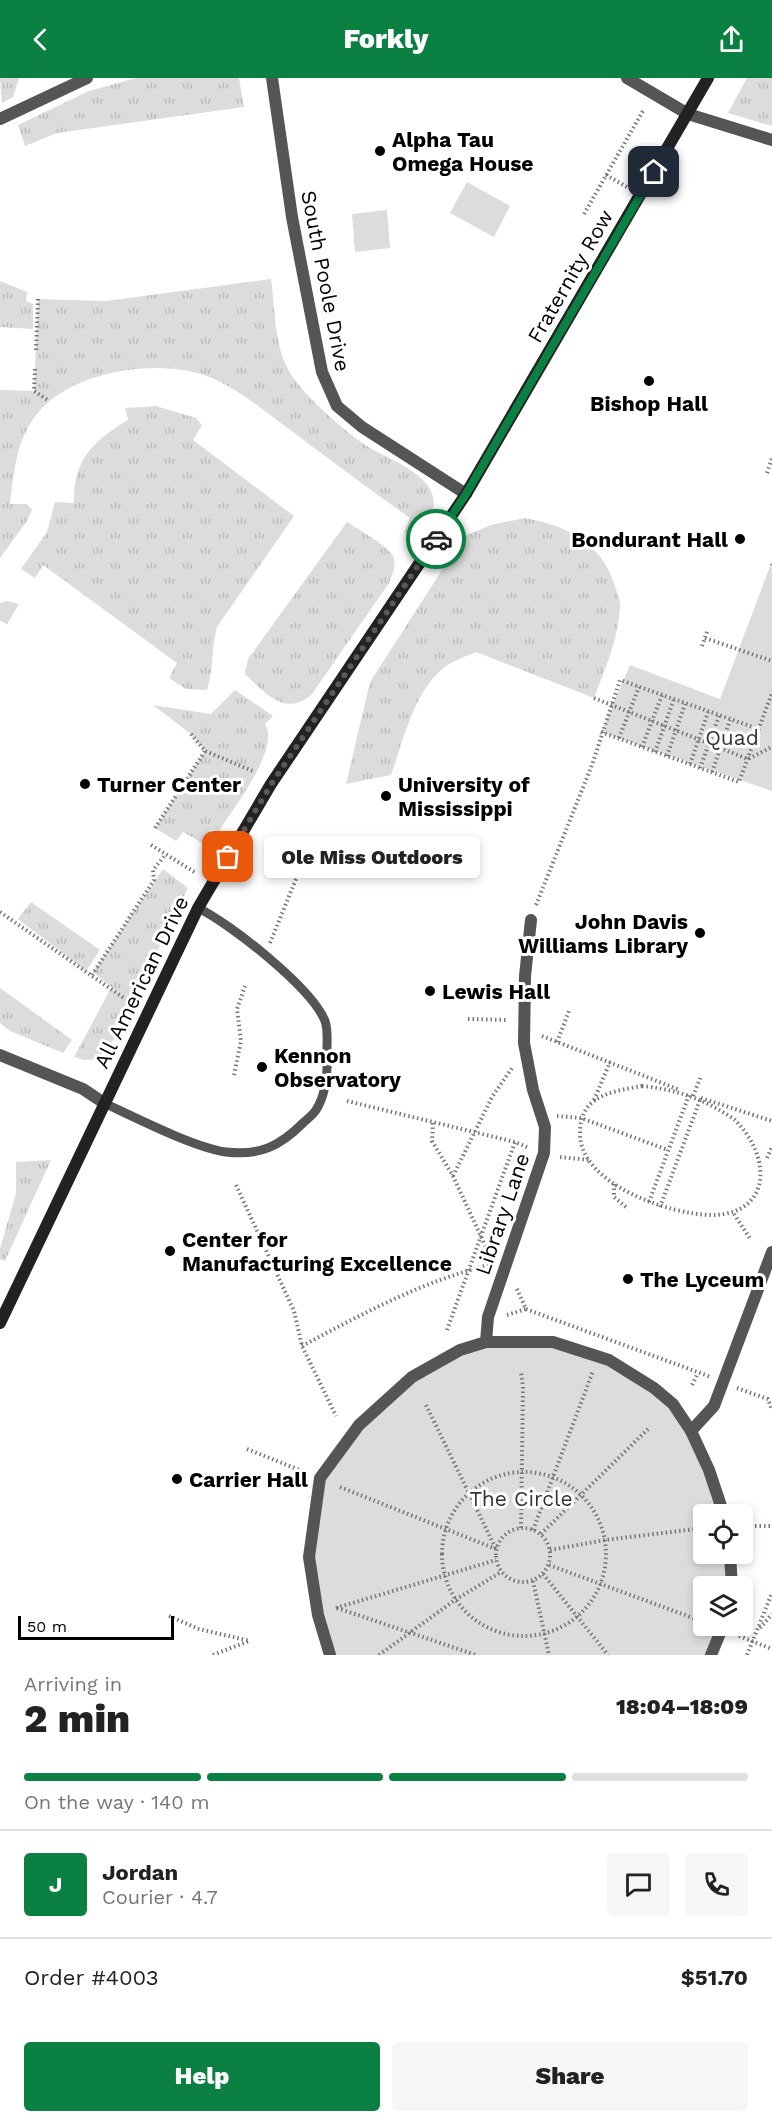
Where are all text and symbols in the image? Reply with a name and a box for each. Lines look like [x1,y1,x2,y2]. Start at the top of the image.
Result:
icon: back [24,23,57,56]
text: Forkly [344,23,428,55]
icon: share [715,23,748,56]
place label: Alpha Tau Omega House [392,127,533,176]
marker: Alpha Tau Omega House [373,144,387,158]
pin [628,146,679,197]
icon: home [637,155,670,188]
street label: South Poole Drive [296,188,356,374]
street label: Fraternity Row [522,205,618,347]
marker: Bishop Hall [642,374,656,388]
place label: Bishop Hall [590,391,708,416]
courier [406,509,466,569]
icon: car [420,523,453,556]
place label: Bondurant Hall [571,527,728,552]
marker: Bondurant Hall [733,532,747,546]
park label: Quad [705,725,759,750]
place label: Turner Center [97,772,241,797]
place label: University of Mississippi [398,772,530,821]
marker: Turner Center [78,777,92,791]
marker: University of Mississippi [379,789,393,803]
pin [202,831,253,882]
callout: Ole Miss Outdoors [264,836,480,878]
icon: bag [211,840,244,873]
text: Ole Miss Outdoors [281,845,463,869]
street label: All American Drive [88,892,194,1072]
place label: John Davis Williams Library [518,909,688,958]
marker: John Davis Williams Library [693,926,707,940]
place label: Lewis Hall [442,979,550,1004]
marker: Lewis Hall [423,984,437,998]
place label: Kennon Observatory [274,1043,401,1092]
marker: Kennon Observatory [255,1060,269,1074]
street label: Library Lane [469,1150,535,1278]
place label: Center for Manufacturing Excellence [182,1227,452,1276]
marker: Center for Manufacturing Excellence [163,1244,177,1258]
place label: The Lyceum [640,1267,764,1292]
marker: The Lyceum [621,1272,635,1286]
place label: Carrier Hall [189,1467,308,1492]
marker: Carrier Hall [170,1472,184,1486]
park label: The Circle [469,1486,573,1511]
map controls [693,1504,753,1636]
button: locate [693,1504,753,1564]
button: layers [693,1576,753,1636]
scale bar [18,1613,174,1640]
text: 50 m [27,1617,67,1636]
text: Arriving in [24,1672,122,1696]
text: 18:04–18:09 [616,1694,748,1719]
text: 2 min [24,1696,130,1741]
text: On the way · 140 m [24,1790,210,1814]
button: chat [607,1853,670,1916]
button: phone [685,1853,748,1916]
text: Jordan [102,1860,178,1885]
text: J [49,1872,62,1897]
text: Courier · 4.7 [102,1885,218,1909]
text: Order #4003 [24,1965,159,1990]
text: $51.70 [681,1965,748,1990]
button: Help [24,2042,380,2111]
button: Share [392,2042,748,2111]

